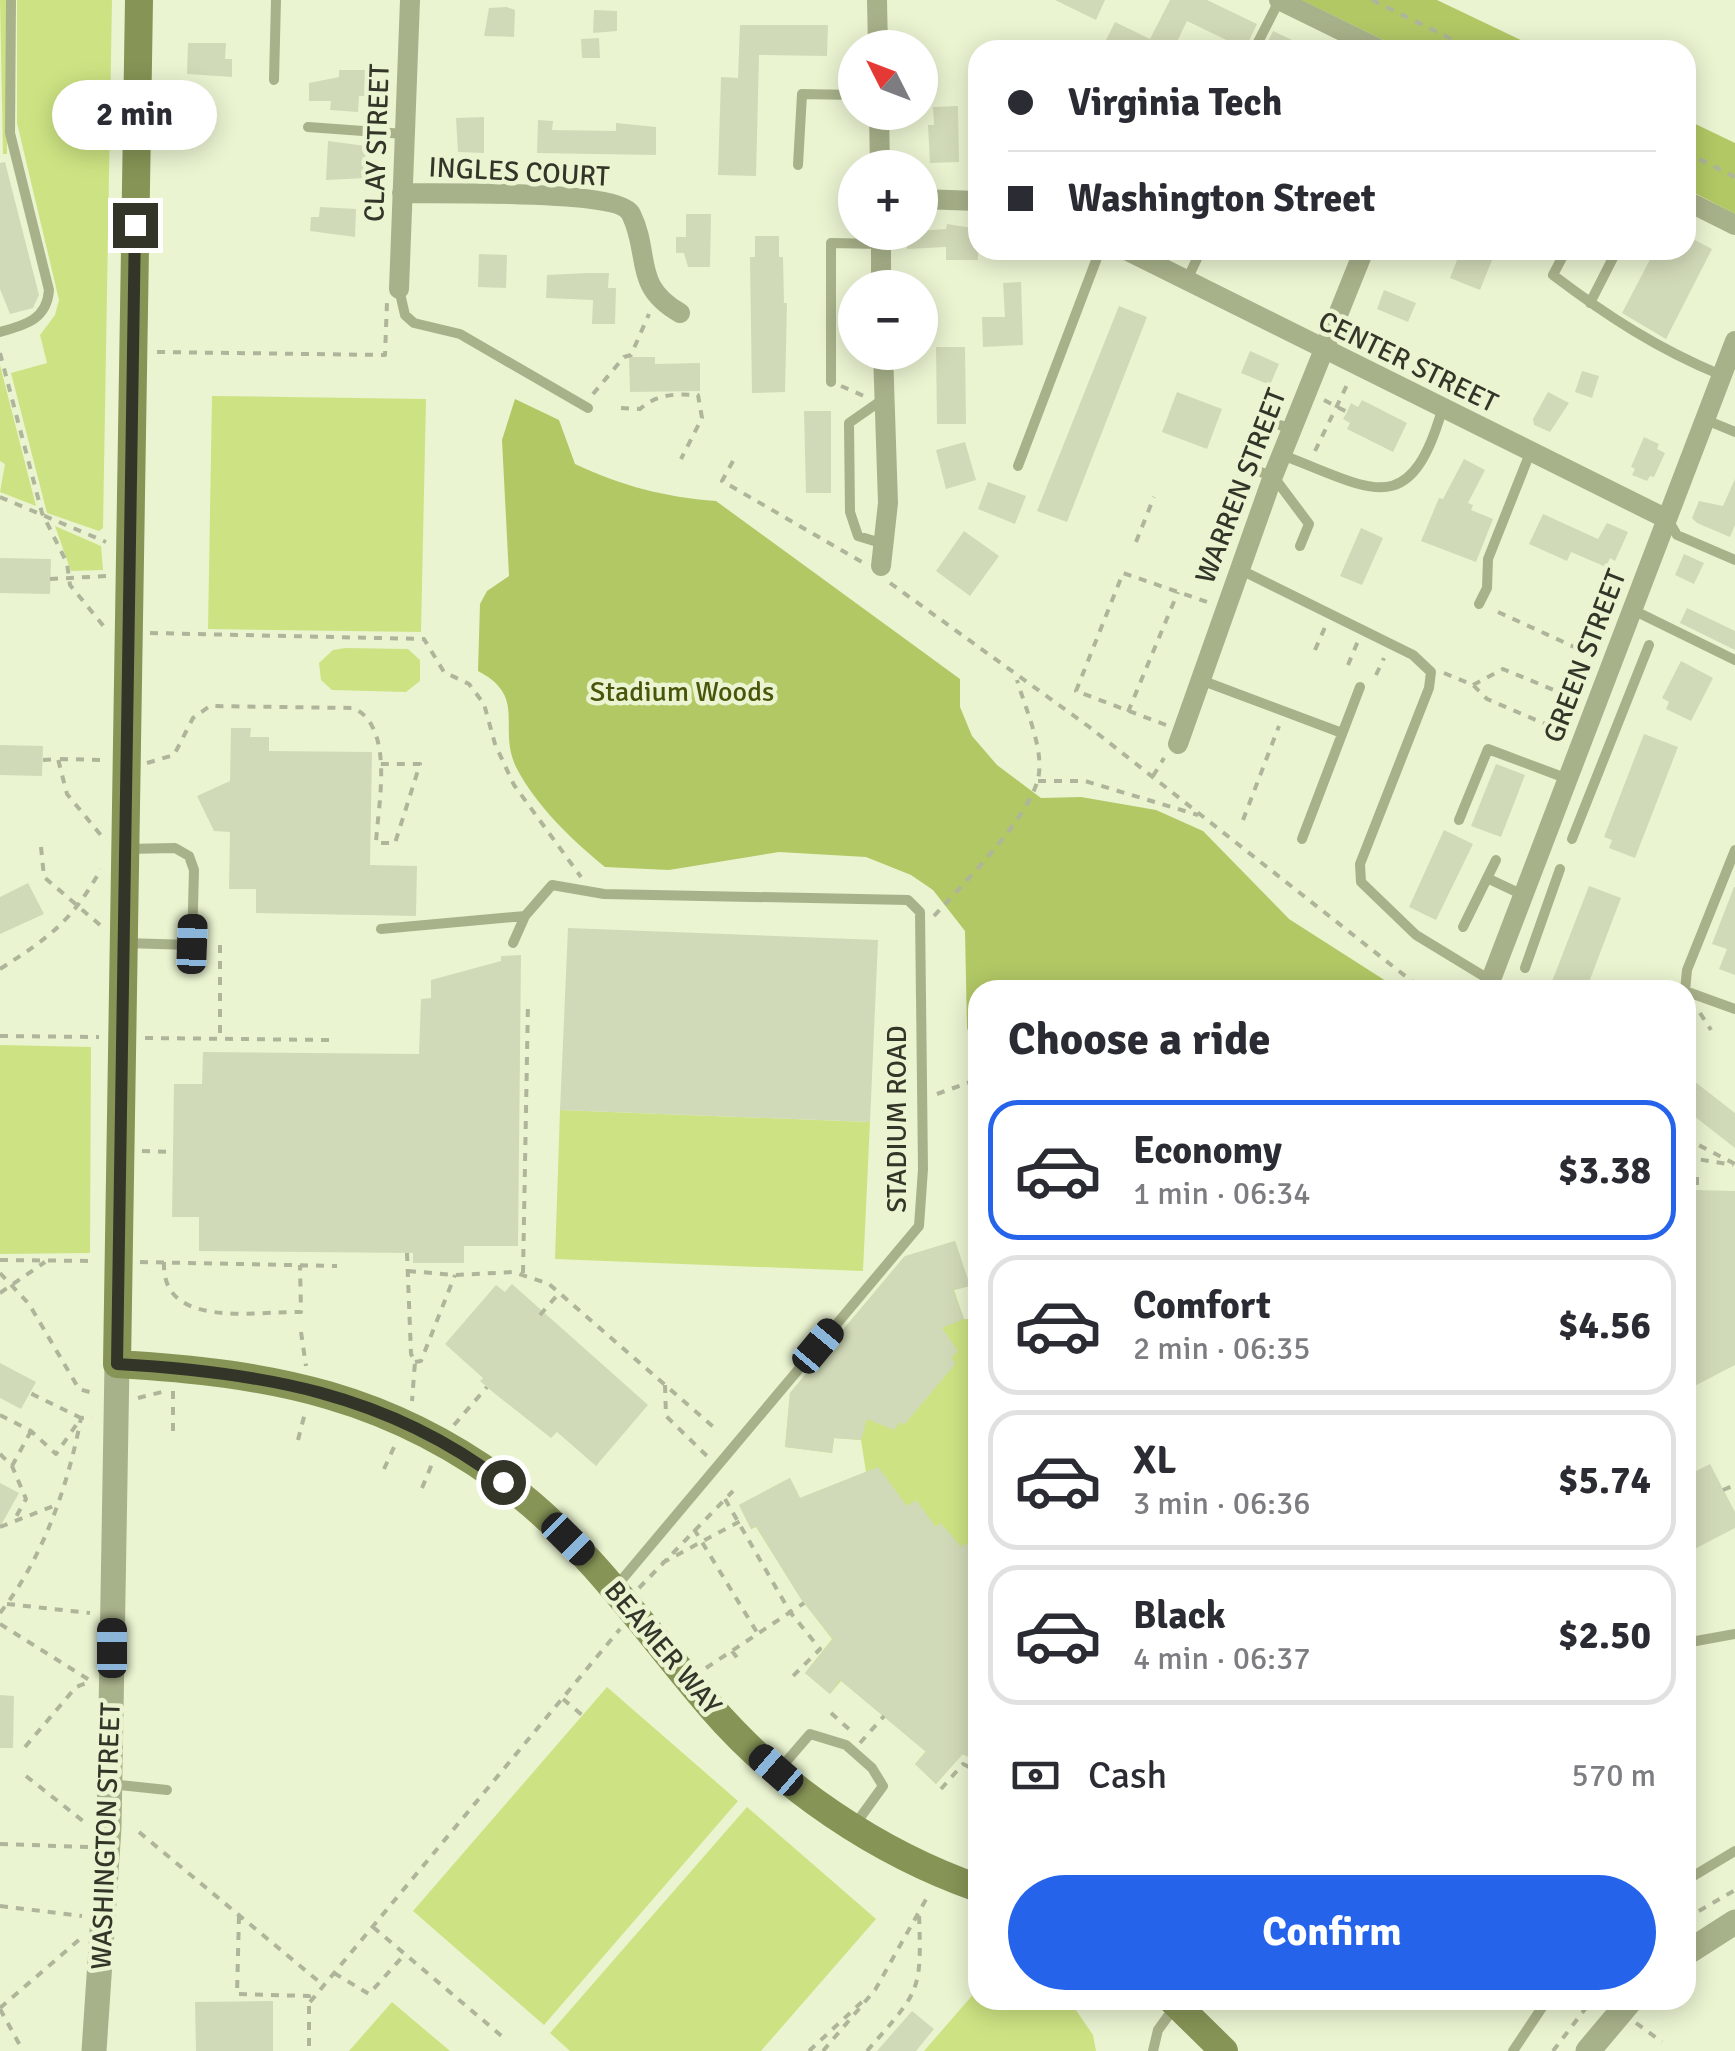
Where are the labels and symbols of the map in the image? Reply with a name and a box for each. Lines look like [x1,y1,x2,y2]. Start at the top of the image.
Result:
north arrow [838,30,938,130]
street label: CLAY STREET [357,63,397,223]
callout: 2 min [52,80,218,150]
street label: INGLES COURT [428,150,611,194]
route end [113,203,158,248]
street label: CENTER STREET [1313,304,1503,420]
street label: WARREN STREET [1188,384,1294,588]
street label: GREEN STREET [1536,564,1634,747]
park label: Stadium Woods [590,675,774,709]
car [176,913,208,975]
street label: STADIUM ROAD [880,1025,914,1213]
car [787,1313,849,1379]
route start [481,1460,526,1505]
car [536,1507,600,1571]
street label: BEAMER WAY [597,1574,729,1722]
car [97,1618,127,1678]
street label: WASHINGTON STREET [84,1702,128,1970]
car [744,1739,808,1801]

